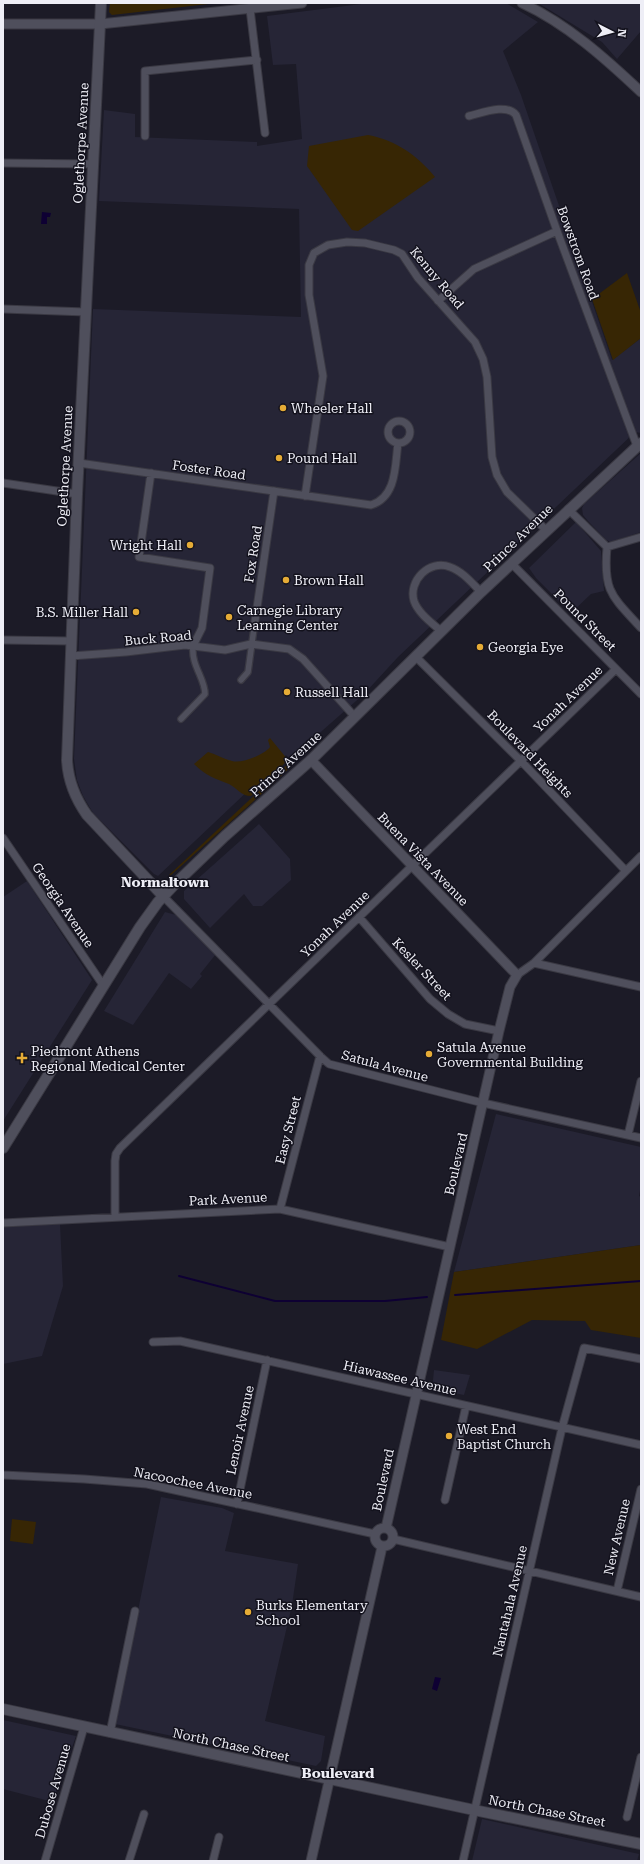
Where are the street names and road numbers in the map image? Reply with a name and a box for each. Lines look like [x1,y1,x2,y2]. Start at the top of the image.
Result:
street label: Oglethorpe Avenue [70,82,92,204]
street label: Bowstrom Road [554,204,602,302]
street label: Kenny Road [407,244,468,312]
street label: Oglethorpe Avenue [54,405,76,527]
street label: Foster Road [171,457,247,483]
street label: Prince Avenue [480,501,556,575]
street label: Fox Road [241,524,265,584]
street label: Pound Street [551,586,619,654]
street label: Buck Road [124,628,193,648]
street label: Yonah Avenue [531,662,605,736]
street label: Boulevard Heights [484,707,576,801]
street label: Prince Avenue [247,728,325,800]
street label: Buena Vista Avenue [375,809,471,909]
street label: Georgia Avenue [29,860,97,950]
street label: Yonah Avenue [298,887,372,961]
street label: Kesler Street [389,935,455,1003]
street label: Satula Avenue [340,1047,430,1085]
street label: Easy Street [272,1094,304,1166]
street label: Boulevard [442,1131,471,1197]
street label: Park Avenue [188,1189,268,1209]
street label: Hiawassee Avenue [342,1358,458,1398]
street label: Lenoir Avenue [223,1384,257,1476]
street label: Boulevard [369,1447,397,1513]
street label: Nacoochee Avenue [133,1464,253,1502]
street label: New Avenue [601,1497,633,1577]
street label: Nantahala Avenue [490,1544,530,1658]
street label: North Chase Street [171,1725,291,1765]
street label: Dubose Avenue [32,1742,74,1840]
street label: North Chase Street [487,1792,607,1830]

